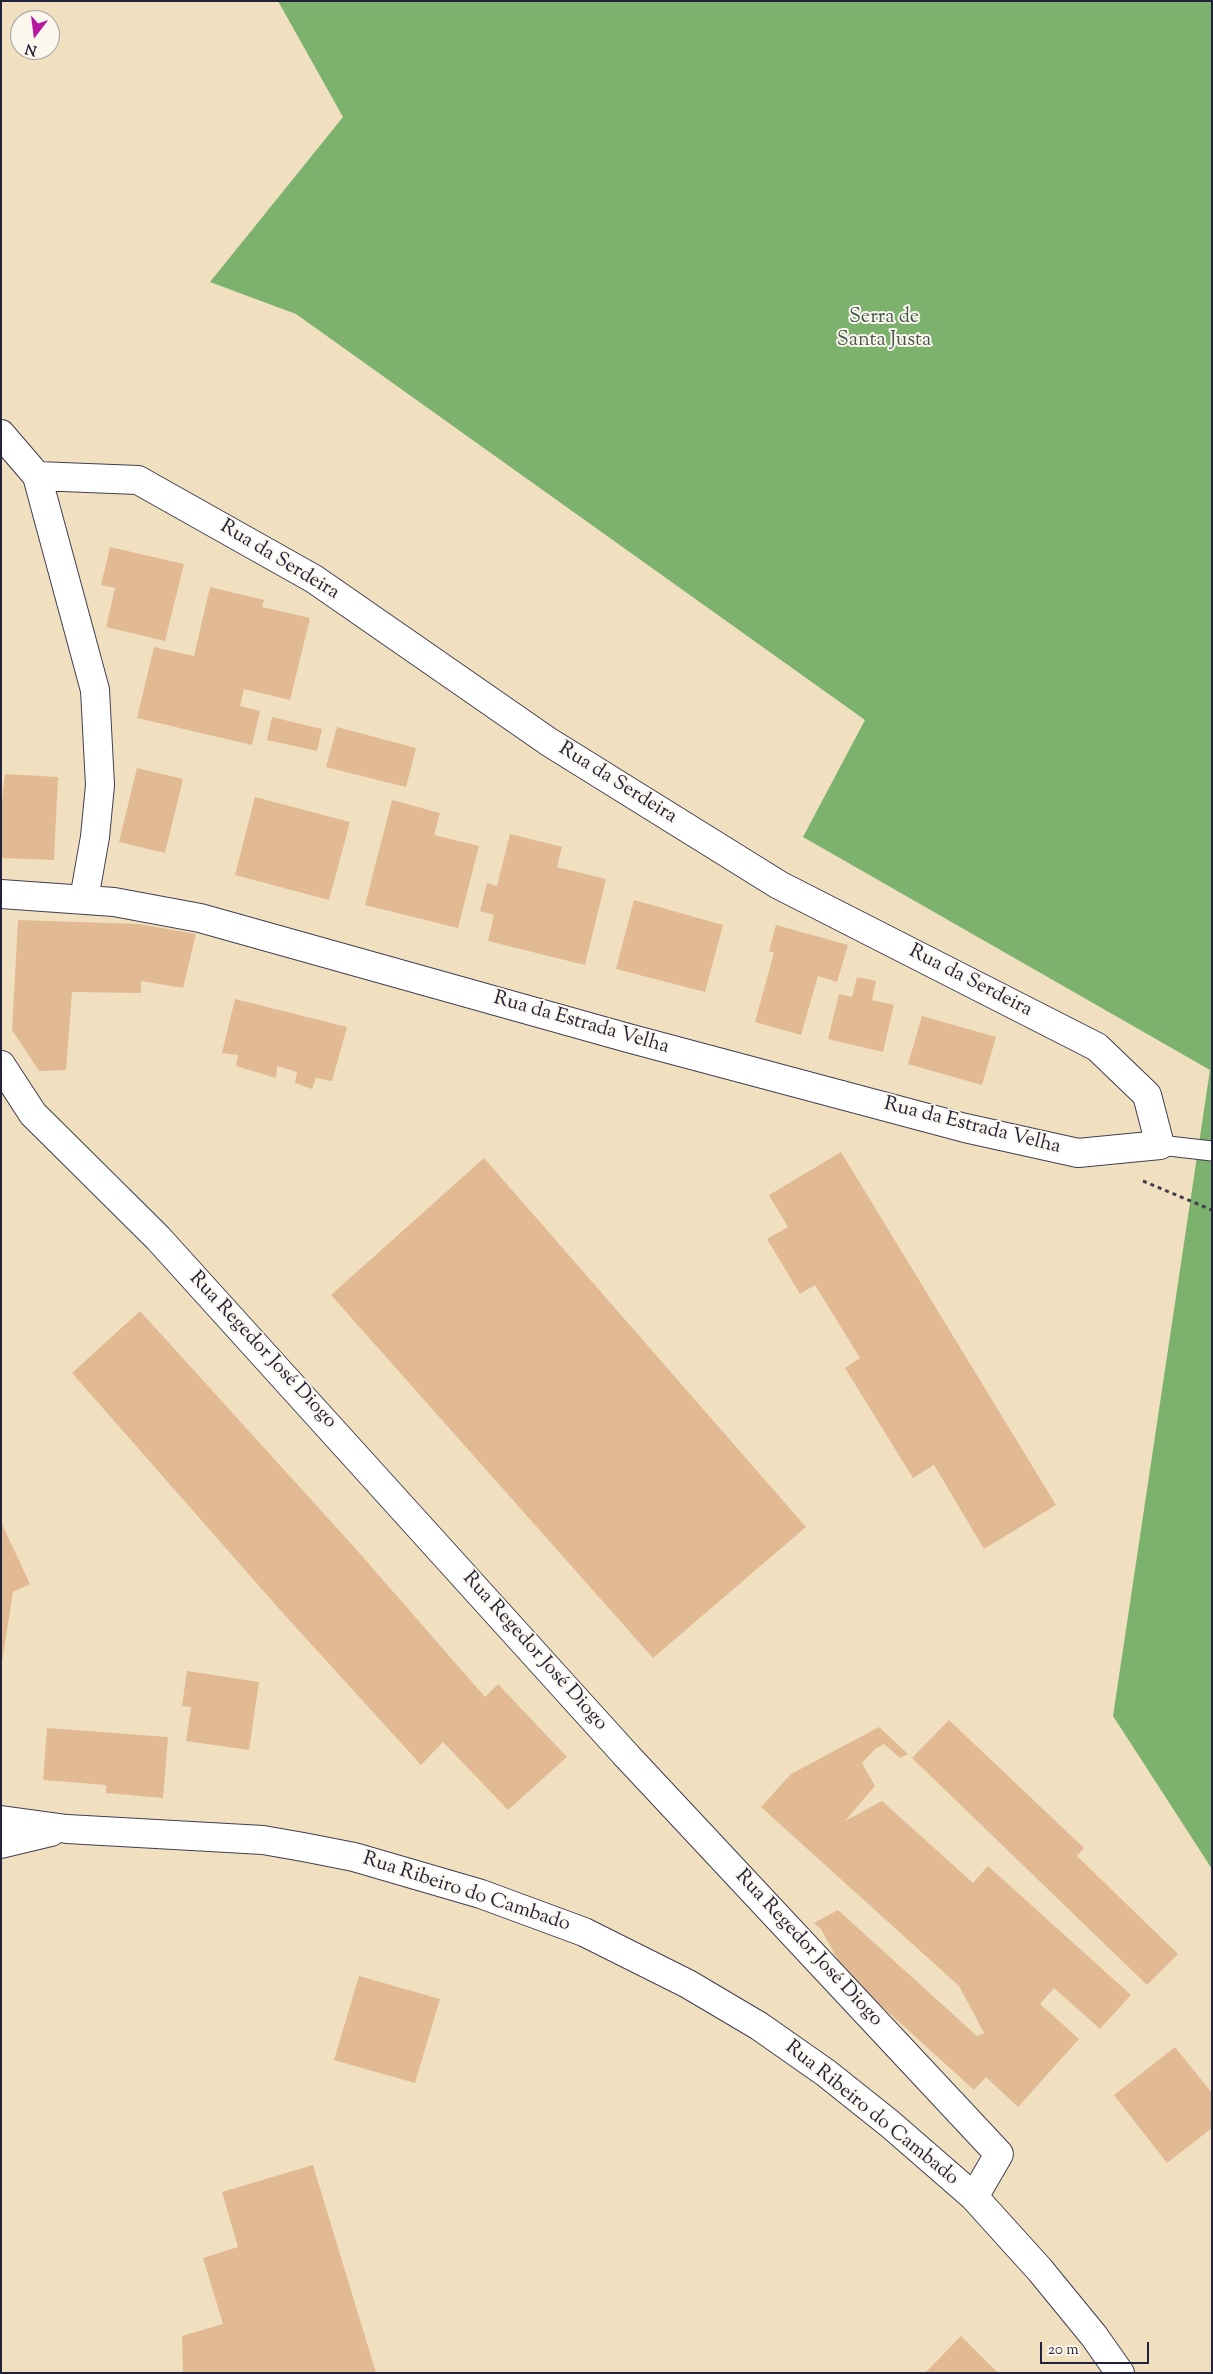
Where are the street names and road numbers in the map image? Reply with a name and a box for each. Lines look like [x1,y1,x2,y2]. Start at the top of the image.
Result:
street label: Rua da Serdeira [215,516,343,606]
street label: Rua da Serdeira [553,738,681,830]
street label: Rua da Serdeira [904,941,1036,1023]
street label: Rua da Estrada Velha [490,987,672,1061]
street label: Rua da Estrada Velha [881,1093,1063,1161]
street label: Rua Regedor José Diogo [183,1268,341,1434]
street label: Rua Regedor José Diogo [456,1568,612,1736]
street label: Rua Ribeiro do Cambado [359,1848,573,1938]
street label: Rua Regedor José Diogo [729,1866,887,2032]
street label: Rua Ribeiro do Cambado [779,2036,963,2192]

